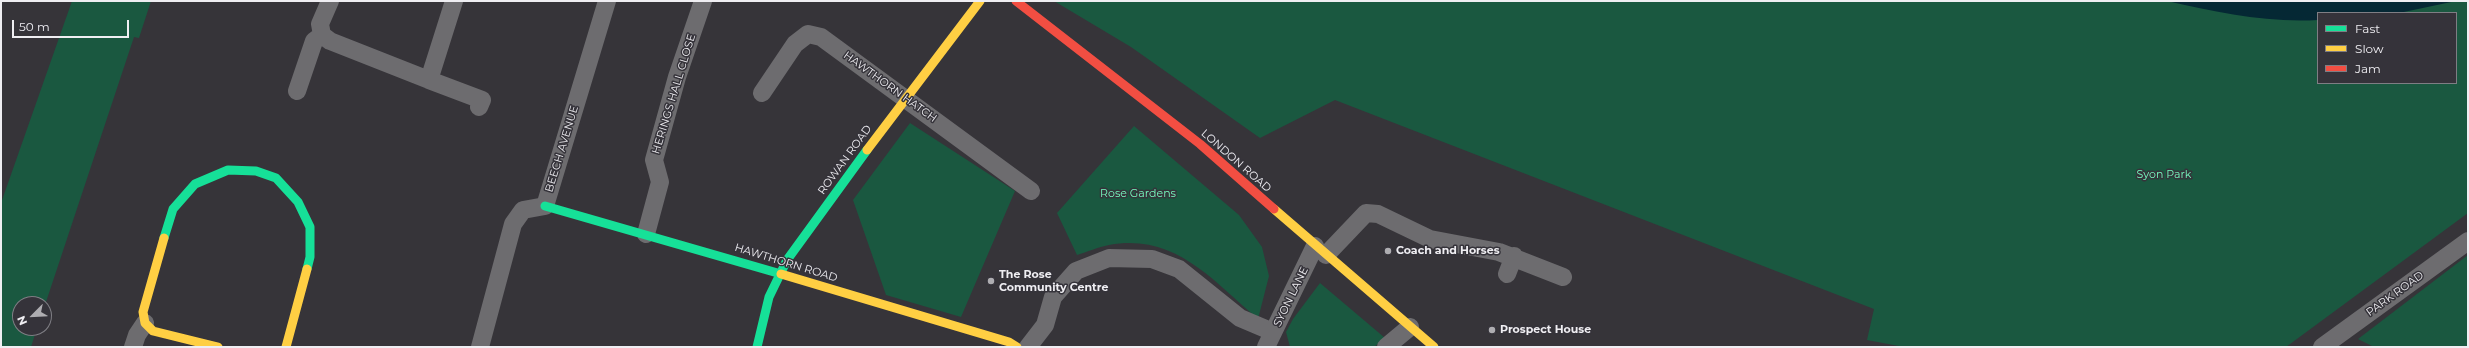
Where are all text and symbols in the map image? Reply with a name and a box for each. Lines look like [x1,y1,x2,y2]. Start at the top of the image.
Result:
scale bar [14,12,131,38]
legend [2317,12,2457,84]
text: 50 m [19,19,50,34]
text: Fast [2355,21,2380,36]
street label: HERINGS HALL CLOSE [649,32,699,156]
text: Slow [2355,41,2384,56]
street label: HAWTHORN HATCH [841,49,939,125]
text: Jam [2355,61,2381,76]
street label: BEECH AVENUE [543,104,581,194]
street label: ROWAN ROAD [815,123,875,197]
street label: LONDON ROAD [1198,127,1274,195]
park label: Syon Park [2137,168,2191,182]
park label: Rose Gardens [1100,187,1176,201]
street label: HAWTHORN ROAD [733,241,839,285]
place label: Coach and Horses [1396,244,1499,258]
marker: Coach and Horses [1383,246,1393,256]
street label: SYON LANE [1271,265,1311,329]
place label: The Rose Community Centre [999,268,1108,294]
street label: PARK ROAD [2364,269,2426,319]
marker: The Rose Community Centre [986,276,996,286]
north arrow [12,296,52,336]
text: N [14,314,30,327]
place label: Prospect House [1500,323,1591,337]
marker: Prospect House [1487,325,1497,335]

